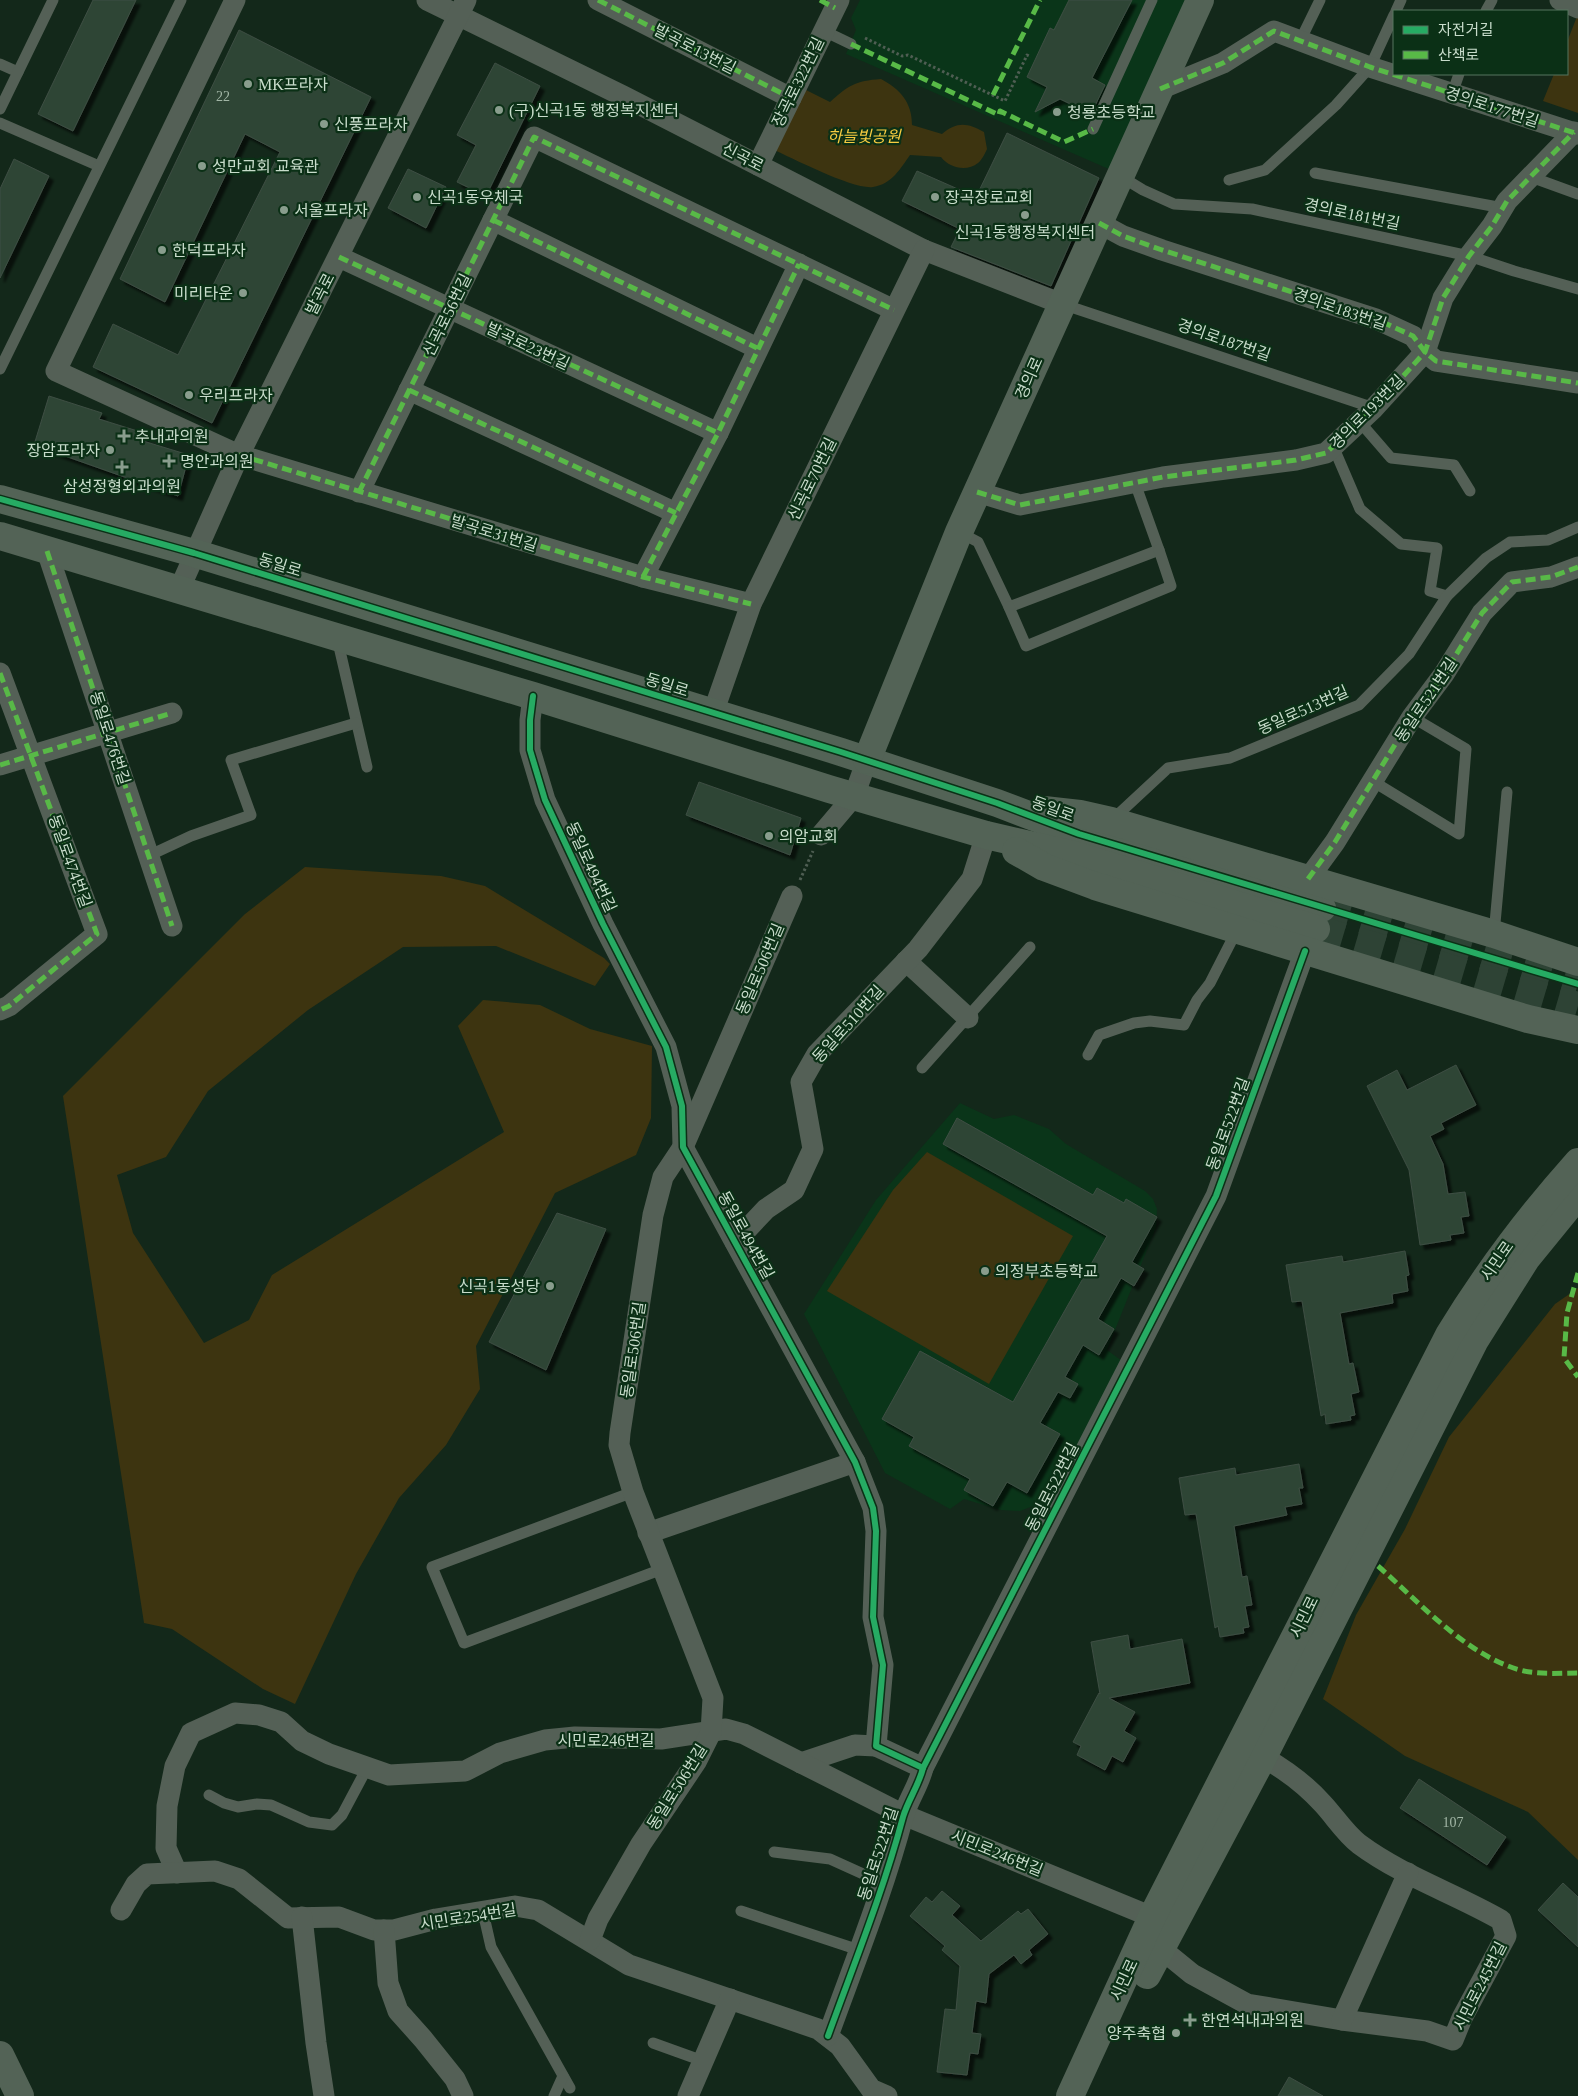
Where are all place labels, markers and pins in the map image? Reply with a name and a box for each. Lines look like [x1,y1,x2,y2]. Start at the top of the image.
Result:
place label: MK프라자 [258,76,328,93]
marker: MK프라자 [242,78,254,90]
place label: (구)신곡1동 행정복지센터 [509,102,679,120]
marker: (구)신곡1동 행정복지센터 [493,104,505,116]
place label: 청룡초등학교 [1067,104,1155,121]
marker: 청룡초등학교 [1051,106,1063,118]
place label: 신풍프라자 [334,116,408,133]
marker: 신풍프라자 [318,118,330,130]
place label: 성만교회 교육관 [212,158,319,175]
marker: 성만교회 교육관 [196,160,208,172]
place label: 신곡1동우체국 [427,189,523,206]
place label: 장곡장로교회 [945,189,1033,206]
marker: 신곡1동우체국 [411,191,423,203]
marker: 장곡장로교회 [929,191,941,203]
place label: 서울프라자 [294,202,368,219]
marker: 서울프라자 [278,204,290,216]
marker: 신곡1동행정복지센터 [1019,209,1031,221]
place label: 신곡1동행정복지센터 [955,224,1095,241]
place label: 한덕프라자 [172,242,246,259]
marker: 한덕프라자 [156,244,168,256]
place label: 미리타운 [174,285,233,302]
marker: 미리타운 [237,287,249,299]
place label: 우리프라자 [199,387,273,404]
marker: 우리프라자 [183,389,195,401]
place label: 추내과의원 [135,428,209,445]
marker: 추내과의원 [117,429,131,443]
place label: 장암프라자 [26,442,100,459]
marker: 장암프라자 [104,444,116,456]
place label: 명안과의원 [180,453,254,470]
marker: 명안과의원 [162,454,176,468]
marker: 삼성정형외과의원 [115,460,129,474]
place label: 삼성정형외과의원 [63,478,181,495]
place label: 의암교회 [779,828,838,845]
marker: 의암교회 [763,830,775,842]
place label: 의정부초등학교 [995,1263,1098,1280]
marker: 의정부초등학교 [979,1265,991,1277]
place label: 신곡1동성당 [458,1278,540,1295]
marker: 신곡1동성당 [544,1280,556,1292]
place label: 한연석내과의원 [1201,2012,1304,2029]
marker: 한연석내과의원 [1183,2013,1197,2027]
place label: 양주축협 [1107,2025,1166,2042]
marker: 양주축협 [1170,2027,1182,2039]

